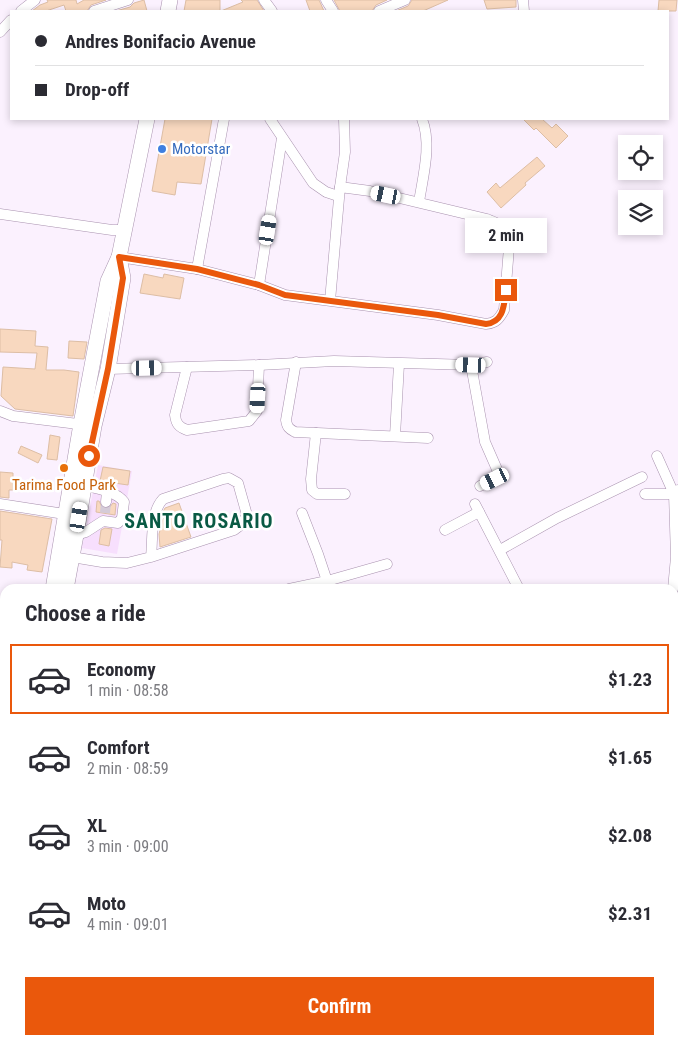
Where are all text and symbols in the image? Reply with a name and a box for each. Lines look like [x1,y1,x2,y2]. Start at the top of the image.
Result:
text: Andres Bonifacio Avenue [65,30,256,53]
text: Drop-off [65,78,129,101]
map controls [618,135,663,235]
button: locate [618,135,663,180]
place label: Motorstar [172,140,231,158]
marker: Motorstar [156,143,168,155]
car [369,185,402,205]
button: layers [618,190,663,235]
car [258,214,277,246]
callout: 2 min [465,218,547,252]
text: 2 min [488,226,524,245]
route end [495,279,517,301]
car [455,357,486,373]
car [131,360,162,376]
car [249,383,266,413]
route start [78,445,100,467]
marker: Tarima Food Park [58,462,70,474]
car [478,466,511,492]
place label: Tarima Food Park [12,476,116,494]
car [69,501,88,533]
district label: SANTO ROSARIO [124,509,274,533]
text: Choose a ride [25,601,146,626]
icon: car [27,657,72,702]
text: Economy [87,658,156,681]
text: $1.23 [608,668,652,691]
text: 1 min · 08:58 [87,681,169,700]
icon: car [27,735,72,780]
text: Comfort [87,736,150,759]
text: $1.65 [608,746,652,769]
text: 2 min · 08:59 [87,759,169,778]
icon: car [27,813,72,858]
text: XL [87,814,107,837]
text: $2.08 [608,824,652,847]
text: 3 min · 09:00 [87,837,169,856]
icon: car [27,891,72,936]
text: Moto [87,892,126,915]
text: $2.31 [608,902,652,925]
text: 4 min · 09:01 [87,915,169,934]
button: Confirm [25,977,654,1035]

